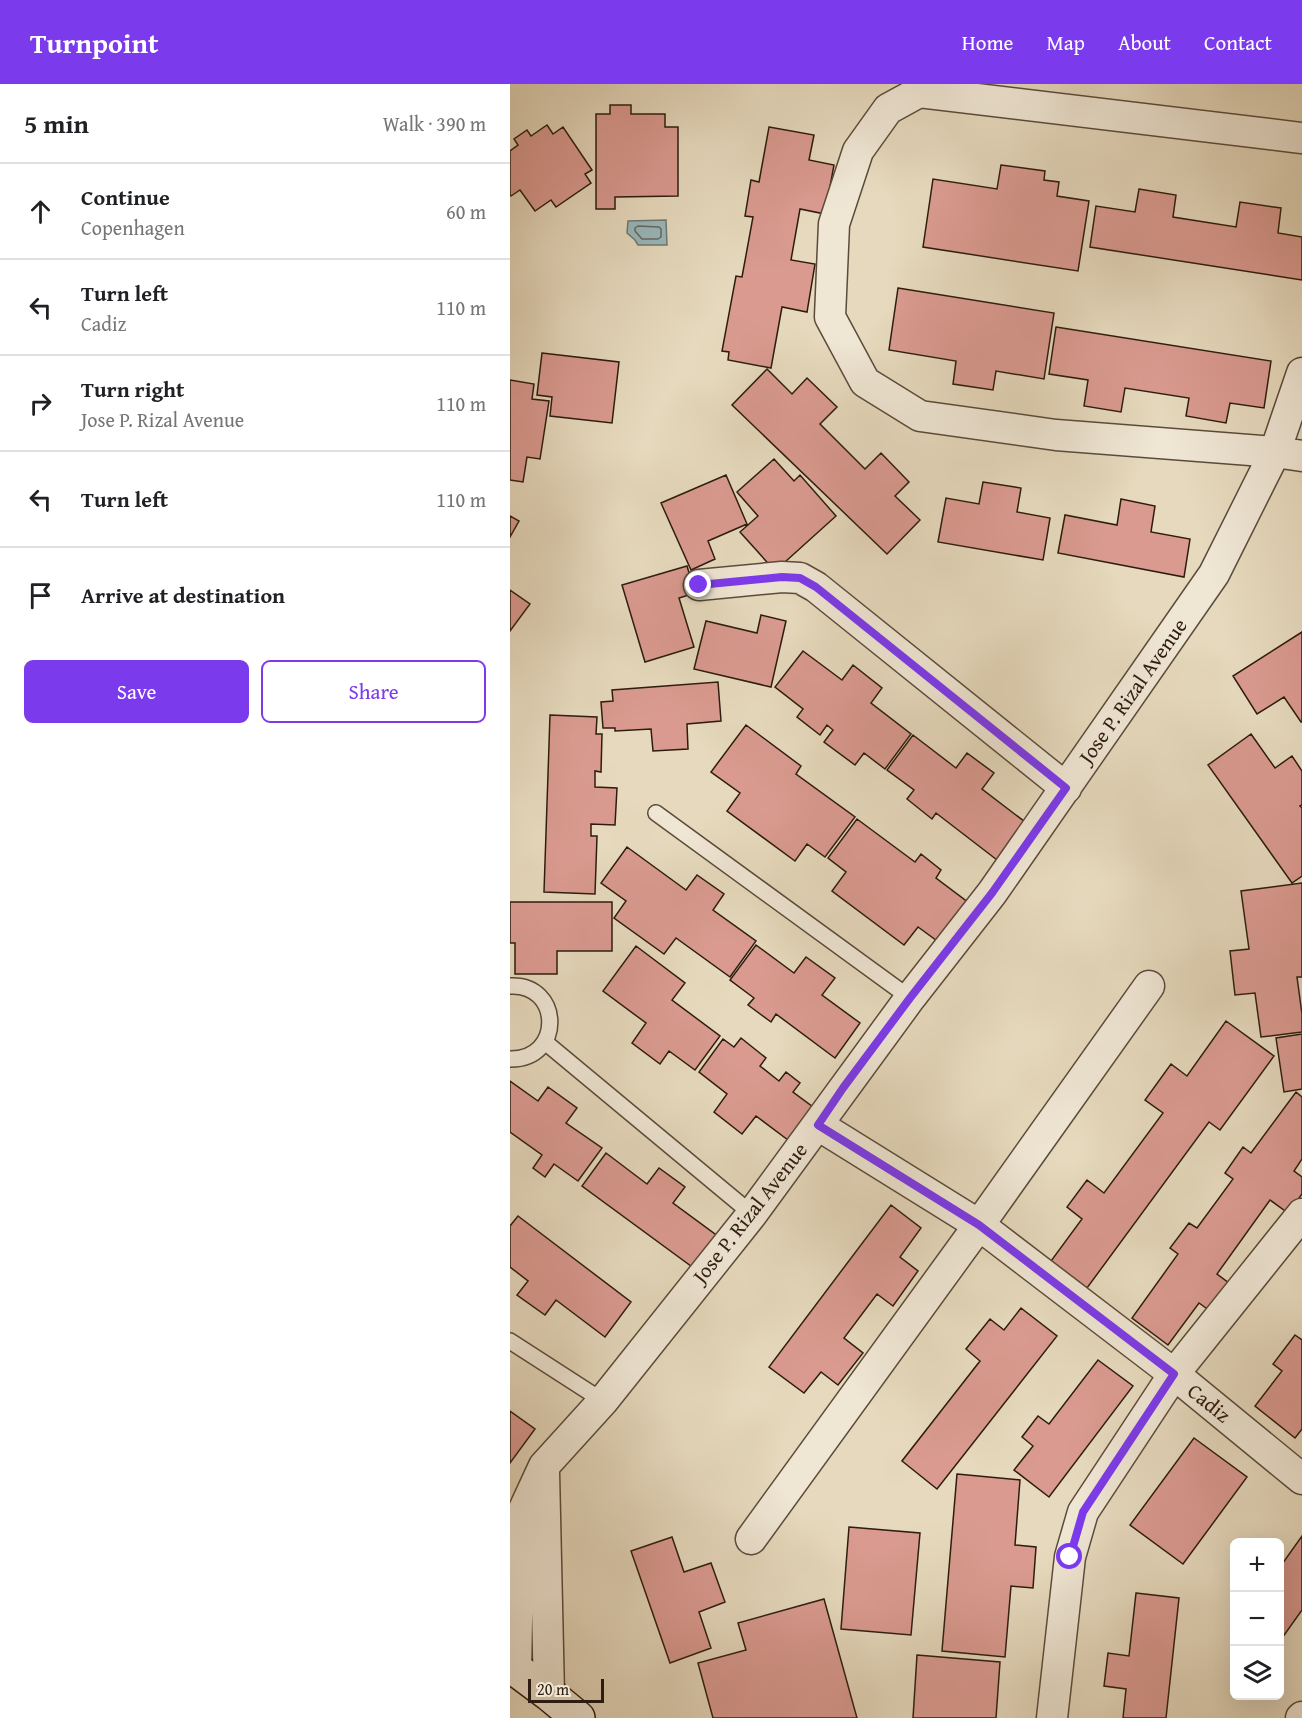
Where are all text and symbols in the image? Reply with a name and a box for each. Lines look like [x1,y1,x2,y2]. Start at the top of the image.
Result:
text: Turnpoint [30,22,159,63]
text: Home [962,27,1013,58]
text: Map [1046,27,1085,58]
text: About [1118,27,1171,58]
text: Contact [1204,27,1272,58]
text: 5 min [24,104,89,143]
text: Walk · 390 m [383,109,486,138]
text: Continue [81,181,170,213]
icon: ahead [24,195,57,228]
text: 60 m [446,197,486,226]
text: Copenhagen [81,213,185,242]
text: Turn left [81,277,168,309]
icon: left [24,291,57,324]
text: 110 m [436,293,486,322]
text: Cadiz [81,309,126,338]
text: Turn right [81,373,184,405]
icon: right [24,387,57,420]
text: 110 m [436,389,486,418]
text: Jose P. Rizal Avenue [81,405,244,434]
icon: left [24,483,57,516]
text: Turn left [81,483,168,515]
text: 110 m [436,485,486,514]
route end [685,571,711,597]
icon: arrive [24,579,57,612]
text: Arrive at destination [81,579,285,611]
street label: Jose P. Rizal Avenue [1069,612,1194,772]
button: Save [24,660,249,723]
button: Share [261,660,486,723]
street label: Jose P. Rizal Avenue [683,1136,815,1292]
street label: Cadiz [1181,1376,1238,1430]
map controls [1230,1538,1284,1700]
button: + [1230,1538,1284,1592]
route start [1056,1543,1082,1569]
button: − [1230,1592,1284,1646]
button: layers [1230,1646,1284,1700]
scale bar [528,1676,604,1704]
text: 20 m [537,1677,569,1701]

